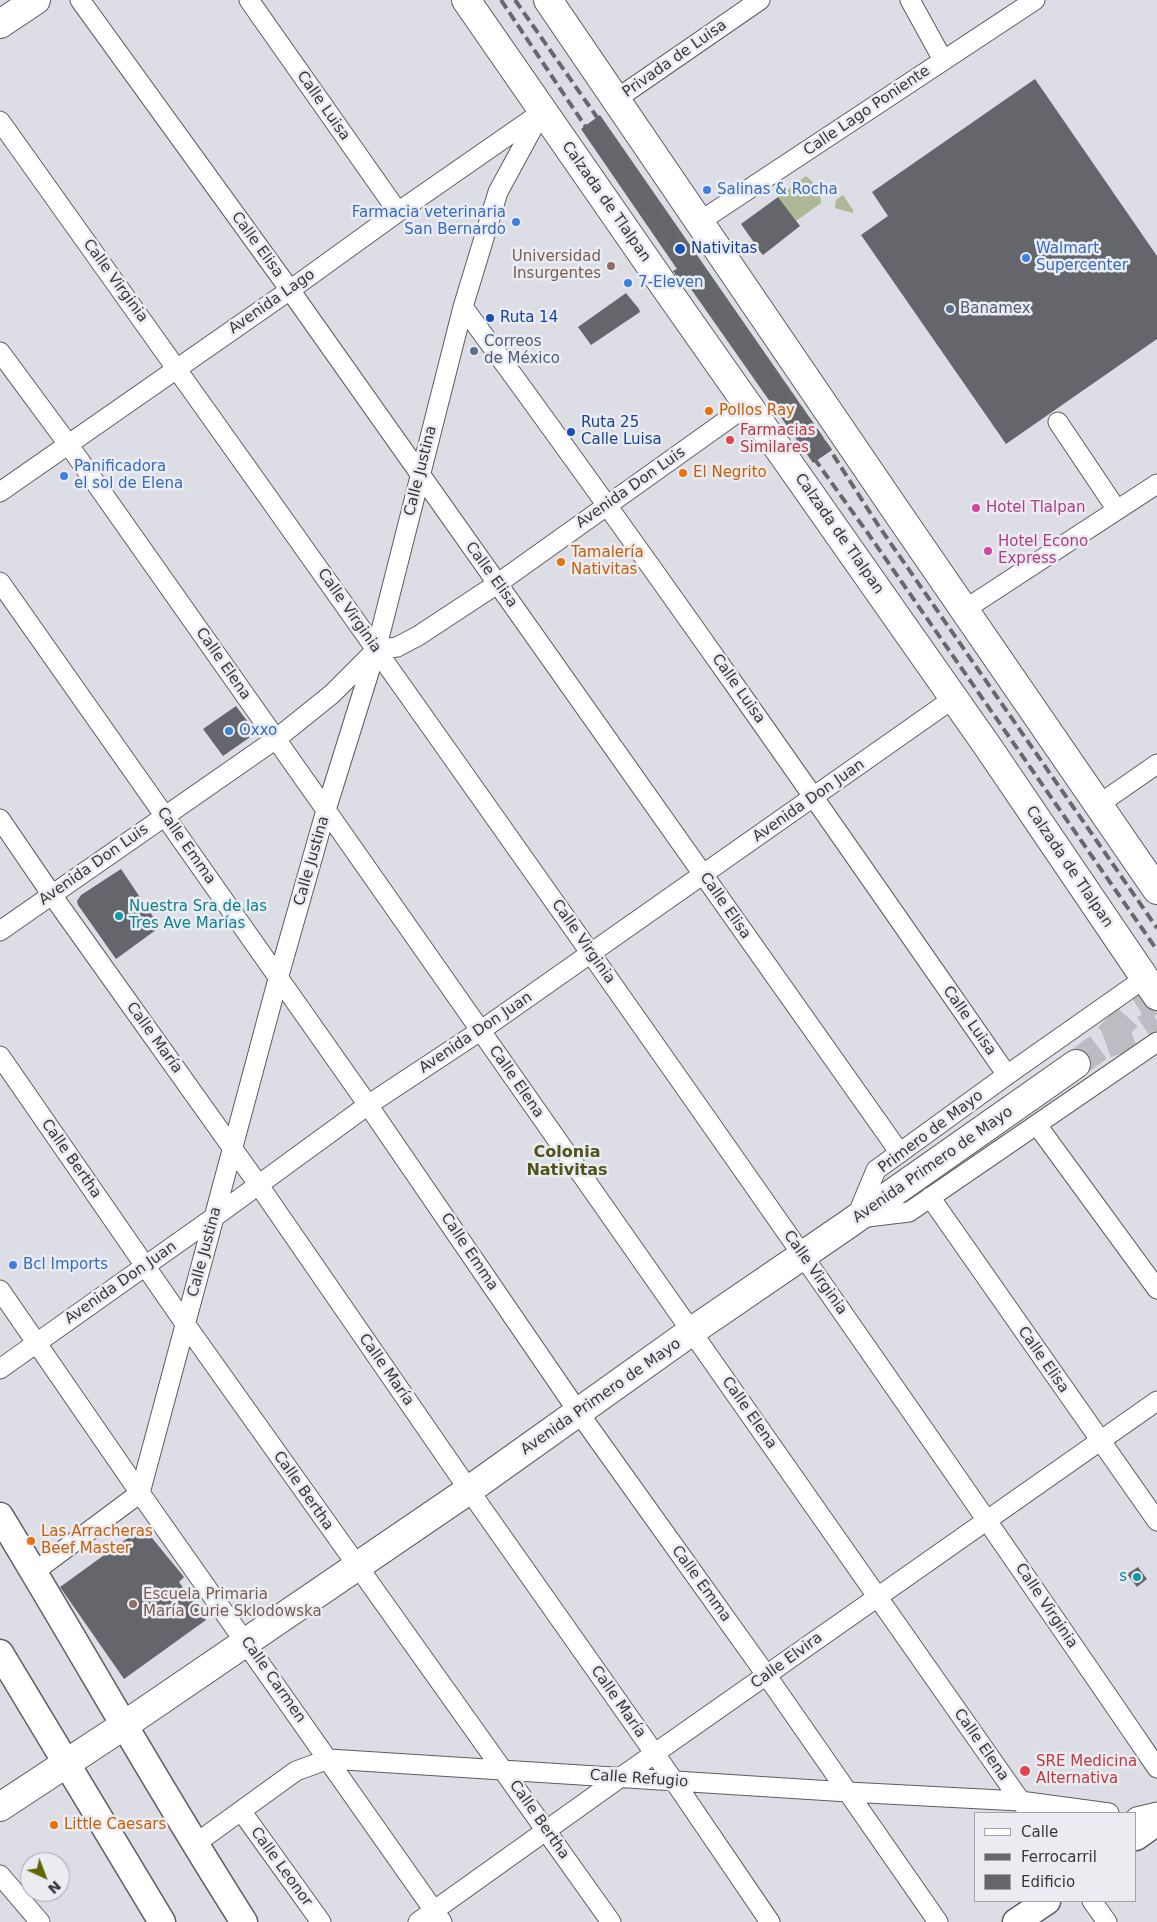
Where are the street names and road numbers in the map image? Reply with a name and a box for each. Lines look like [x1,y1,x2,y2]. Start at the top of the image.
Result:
street label: Privada de Luisa [619,16,731,102]
street label: Calle Lago Poniente [801,62,933,160]
street label: Calle Luisa [292,68,354,144]
street label: Calzada de Tlalpan [558,138,654,266]
street label: Calle Elisa [227,209,287,281]
street label: Calle Virginia [79,236,151,326]
street label: Avenida Lago [226,266,318,338]
street label: Calle Justina [401,424,441,518]
street label: Avenida Don Luis [573,444,689,532]
street label: Calzada de Tlalpan [791,470,887,598]
street label: Calle Elisa [461,539,521,611]
street label: Calle Virginia [313,565,385,657]
street label: Calle Elena [192,625,254,703]
street label: Calle Luisa [707,651,769,727]
street label: Avenida Don Juan [750,756,868,846]
street label: Calzada de Tlalpan [1022,803,1116,931]
street label: Calle Emma [153,804,219,888]
street label: Calle Justina [291,814,333,908]
street label: Avenida Don Luis [36,821,152,909]
street label: Calle Elisa [696,869,754,943]
street label: Calle Virginia [547,896,619,988]
street label: Calle Luisa [938,983,1000,1059]
street label: Avenida Don Juan [416,989,536,1077]
street label: Calle María [122,999,186,1077]
street label: Calle Elena [485,1043,547,1121]
street label: Primero de Mayo [875,1087,987,1177]
street label: Avenida Primero de Mayo [850,1103,1016,1227]
street label: Calle Bertha [37,1116,105,1202]
street label: Calle Justina [184,1205,226,1299]
street label: Calle Emma [436,1210,502,1294]
street label: Calle Virginia [779,1227,851,1319]
street label: Avenida Don Juan [62,1238,180,1328]
street label: Calle Elisa [1014,1323,1072,1397]
street label: Calle María [355,1331,417,1409]
street label: Avenida Primero de Mayo [518,1335,684,1459]
street label: Calle Elena [718,1374,780,1452]
street label: Calle Bertha [269,1448,337,1534]
street label: Calle Emma [667,1542,735,1626]
street label: Calle Virginia [1011,1560,1081,1652]
street label: Calle Elvira [748,1629,826,1693]
street label: Calle Carmen [237,1634,309,1726]
street label: Calle María [587,1663,649,1741]
street label: Calle Elena [950,1706,1012,1784]
street label: Calle Refugio [589,1767,689,1791]
street label: Calle Bertha [505,1777,573,1863]
street label: Calle Leonor [246,1824,316,1910]

